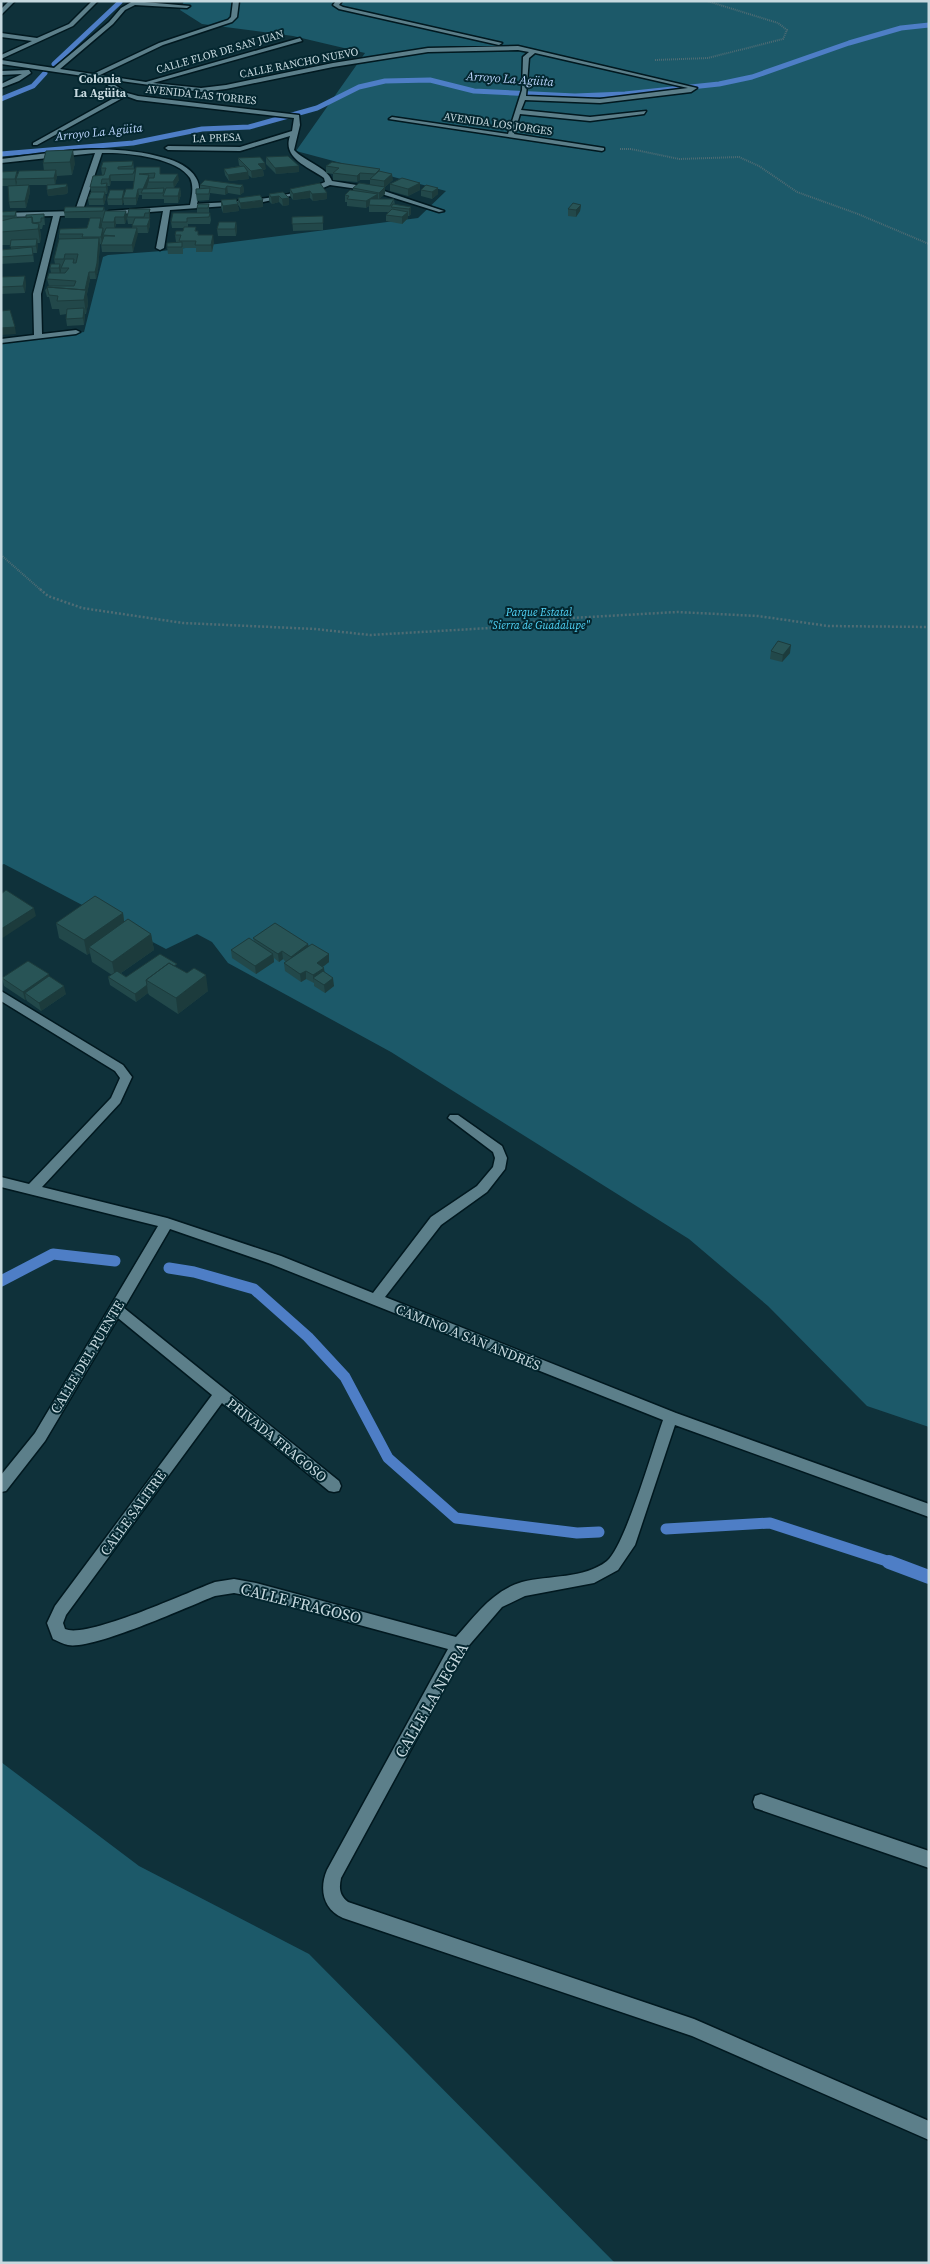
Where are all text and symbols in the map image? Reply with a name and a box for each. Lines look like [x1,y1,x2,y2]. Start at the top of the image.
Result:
street label: CALLE FLOR DE SAN JUAN [154,27,286,77]
street label: CALLE RANCHO NUEVO [238,44,360,82]
water label: Arroyo La Agüita [465,68,555,90]
district label: Colonia La Agüita [74,71,127,101]
street label: AVENIDA LAS TORRES [145,82,258,108]
street label: AVENIDA LOS JORGES [443,109,554,139]
water label: Arroyo La Agüita [54,119,144,145]
street label: LA PRESA [192,130,243,146]
park label: Parque Estatal "Sierra de Guadalupe" [488,605,590,633]
street label: CALLE DEL PUENTE [45,1297,129,1417]
street label: CAMINO A SAN ANDRÉS [393,1299,543,1375]
street label: PRIVADA FRAGOSO [223,1393,331,1487]
street label: CALLE SALITRE [95,1466,171,1560]
street label: CALLE FRAGOSO [238,1577,364,1629]
street label: CALLE LA NEGRA [389,1638,473,1762]

